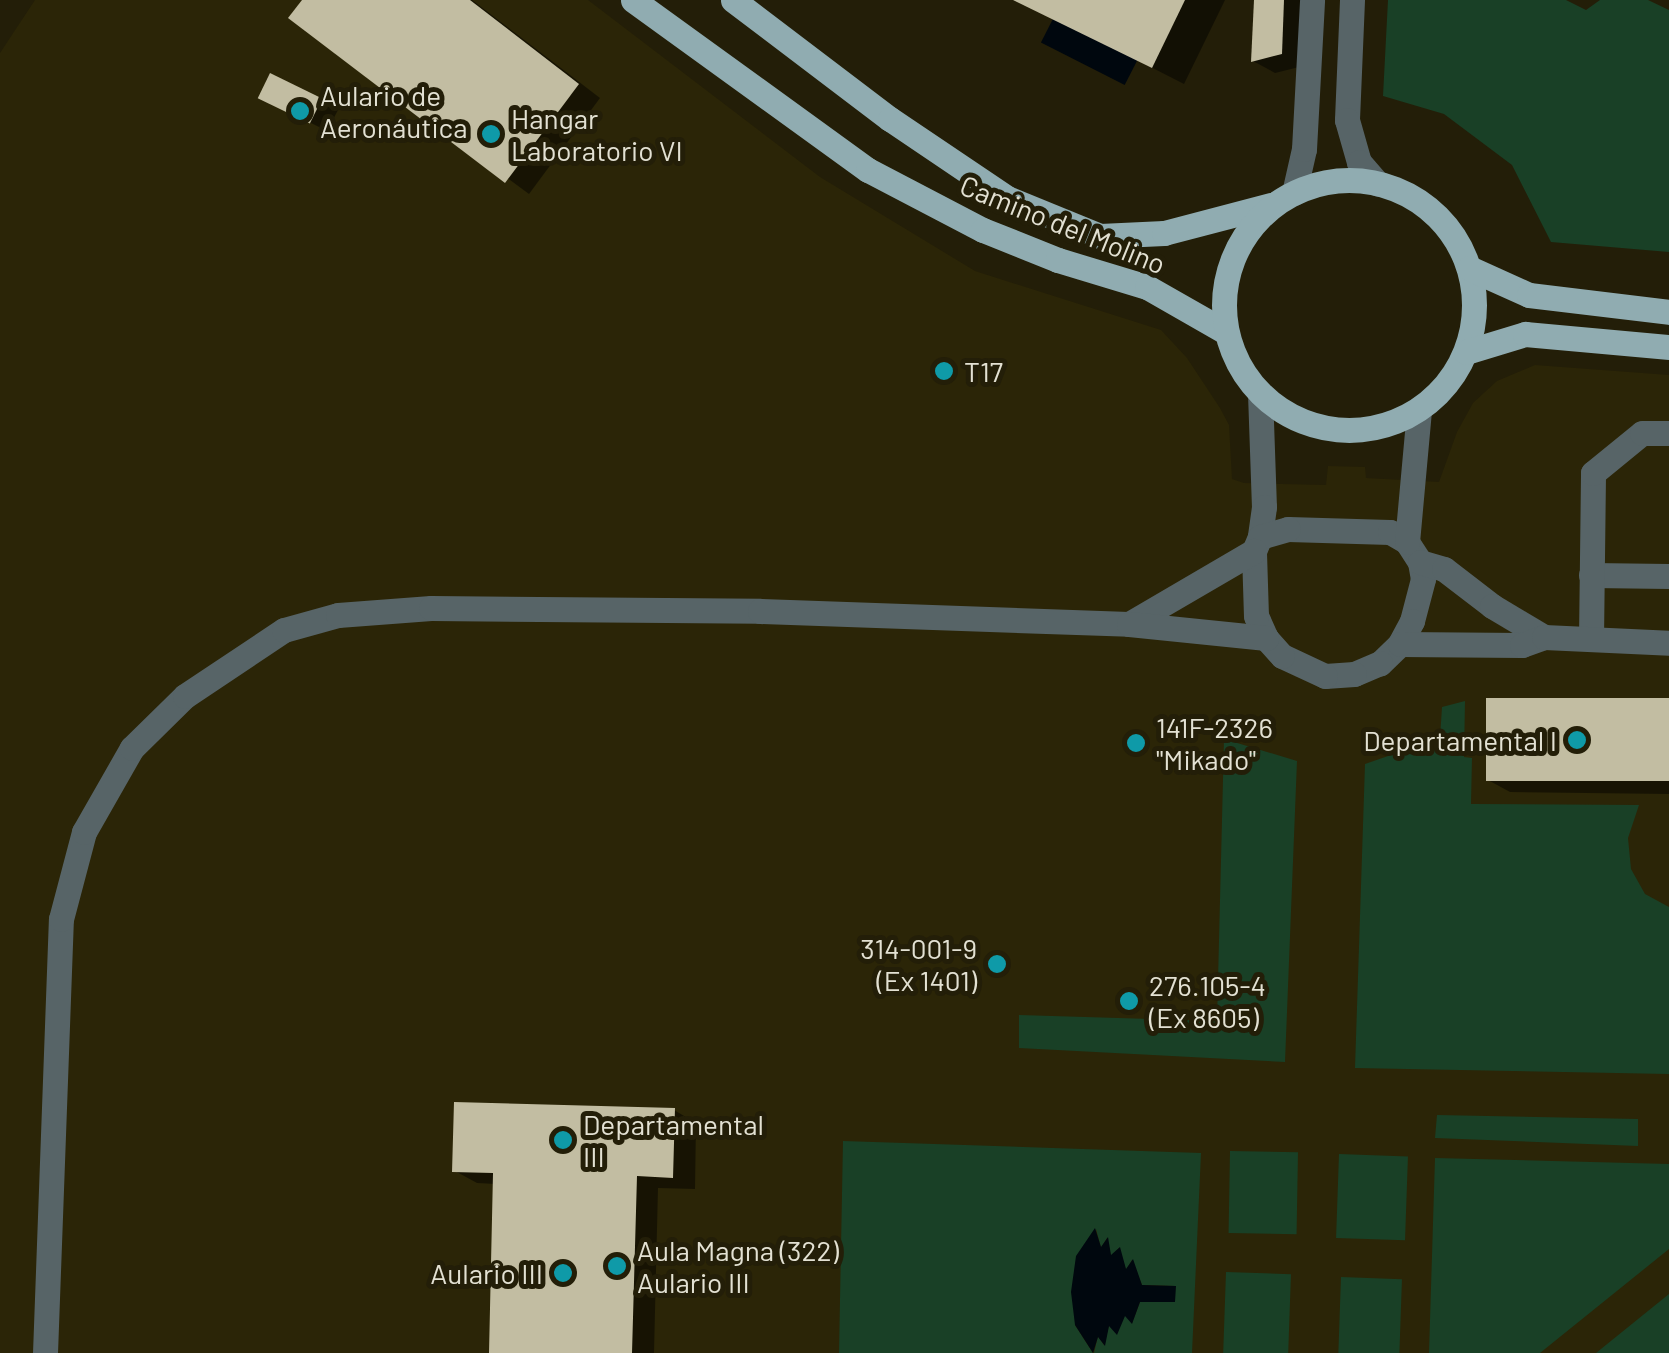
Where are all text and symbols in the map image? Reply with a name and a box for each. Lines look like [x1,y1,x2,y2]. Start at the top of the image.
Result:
place label: Aulario de Aeronáutica [320,78,467,144]
marker: Aulario de Aeronáutica [289,100,311,122]
place label: Hangar Laboratorio VI [511,101,683,167]
marker: Hangar Laboratorio VI [480,123,502,145]
street label: Camino del Molino [955,168,1171,280]
place label: T17 [964,354,1003,388]
marker: T17 [933,360,955,382]
place label: 141F-2326 "Mikado" [1156,710,1273,776]
place label: Departamental I [1363,723,1557,757]
marker: Departamental I [1566,729,1588,751]
marker: 141F-2326 "Mikado" [1125,732,1147,754]
place label: 314-001-9 (Ex 1401) [860,931,977,997]
marker: 314-001-9 (Ex 1401) [986,953,1008,975]
place label: 276.105-4 (Ex 8605) [1149,968,1266,1034]
marker: 276.105-4 (Ex 8605) [1118,990,1140,1012]
place label: Departamental III [583,1107,764,1173]
marker: Departamental III [552,1129,574,1151]
place label: Aula Magna (322) Aulario III [637,1233,839,1299]
marker: Aula Magna (322) Aulario III [606,1255,628,1277]
place label: Aulario III [430,1256,543,1290]
marker: Aulario III [552,1262,574,1284]

